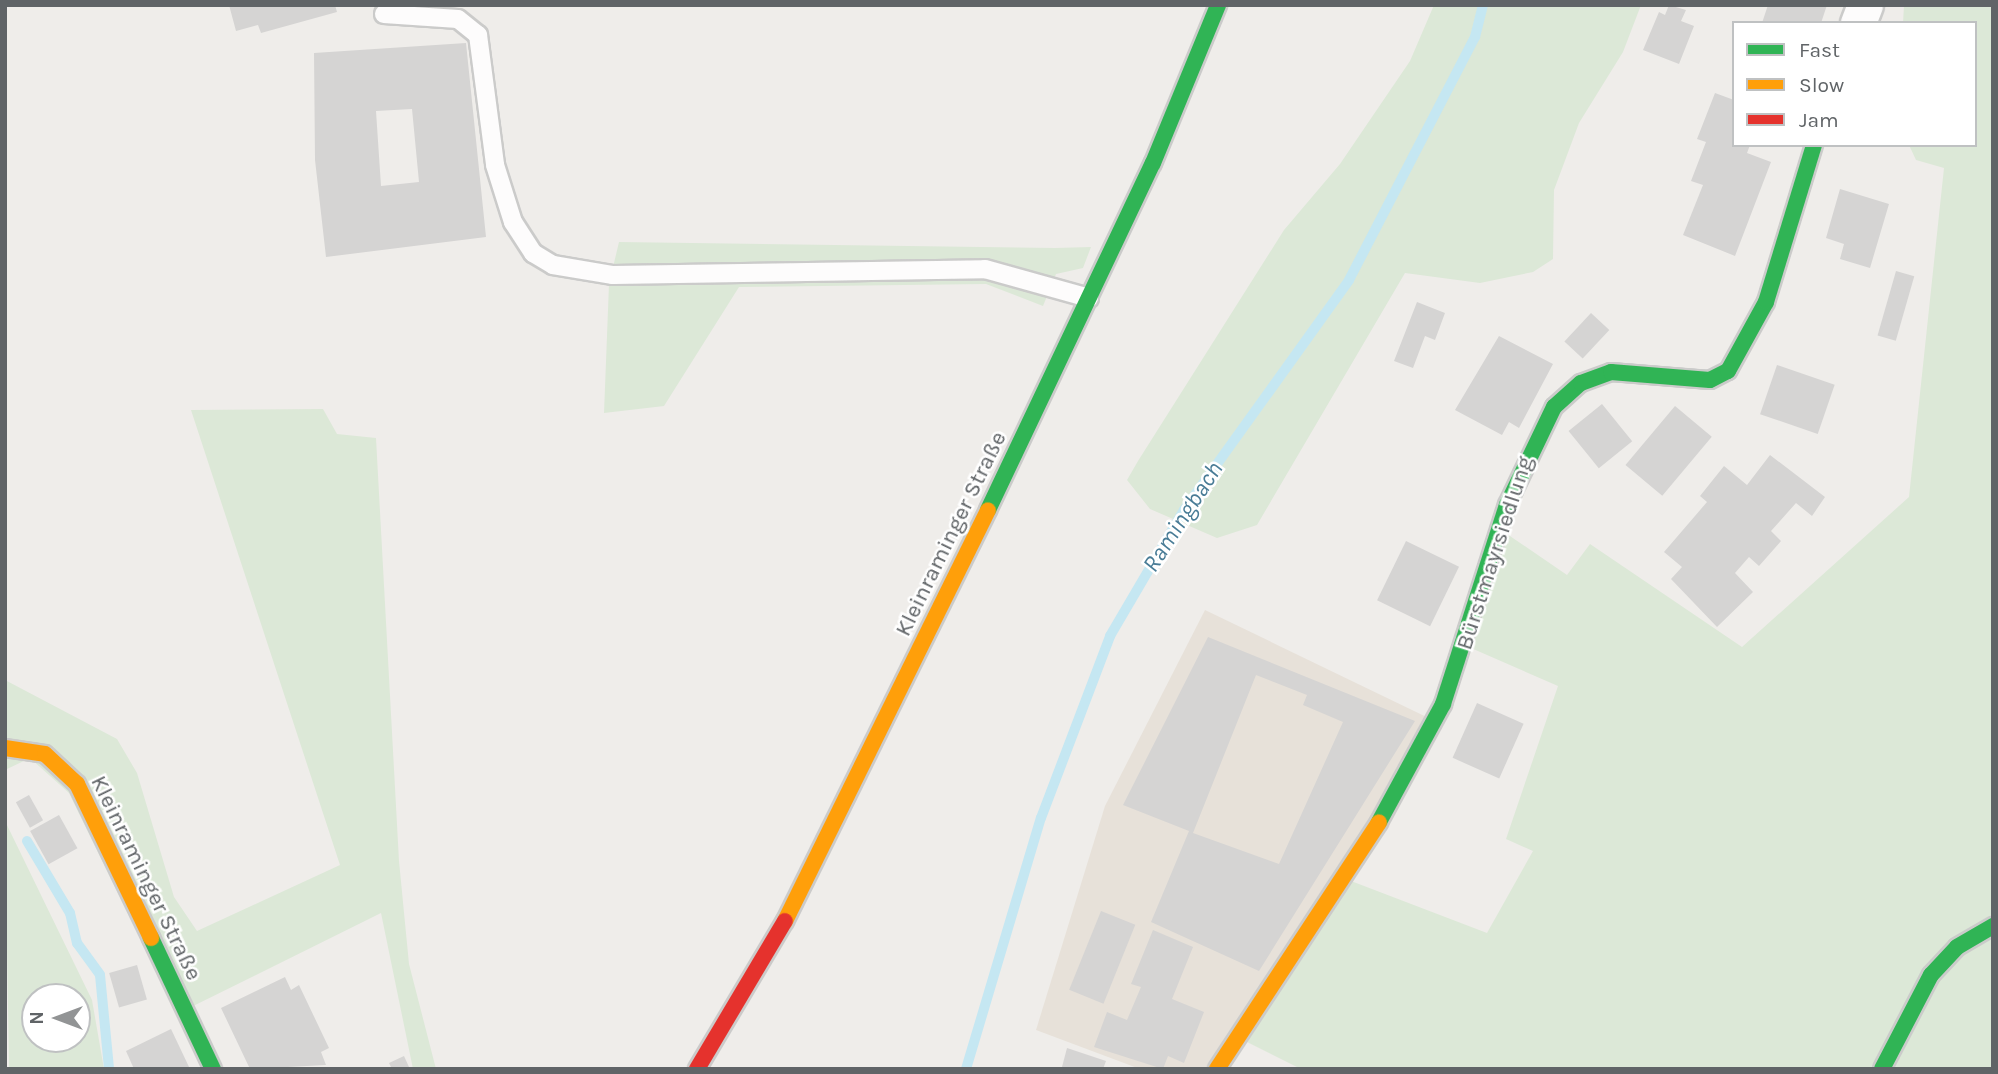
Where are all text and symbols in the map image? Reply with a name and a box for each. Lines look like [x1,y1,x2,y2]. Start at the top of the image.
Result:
legend [1732,21,1977,147]
text: Fast [1799,38,1840,62]
text: Slow [1799,73,1844,97]
text: Jam [1799,108,1839,132]
street label: Kleinraminger Straße [889,427,1013,641]
street label: Bürstmayrsiedlung [1451,453,1539,653]
water label: Ramingbach [1137,456,1229,578]
street label: Kleinraminger Straße [84,771,208,985]
north arrow [21,983,91,1053]
text: N [26,1011,48,1025]

